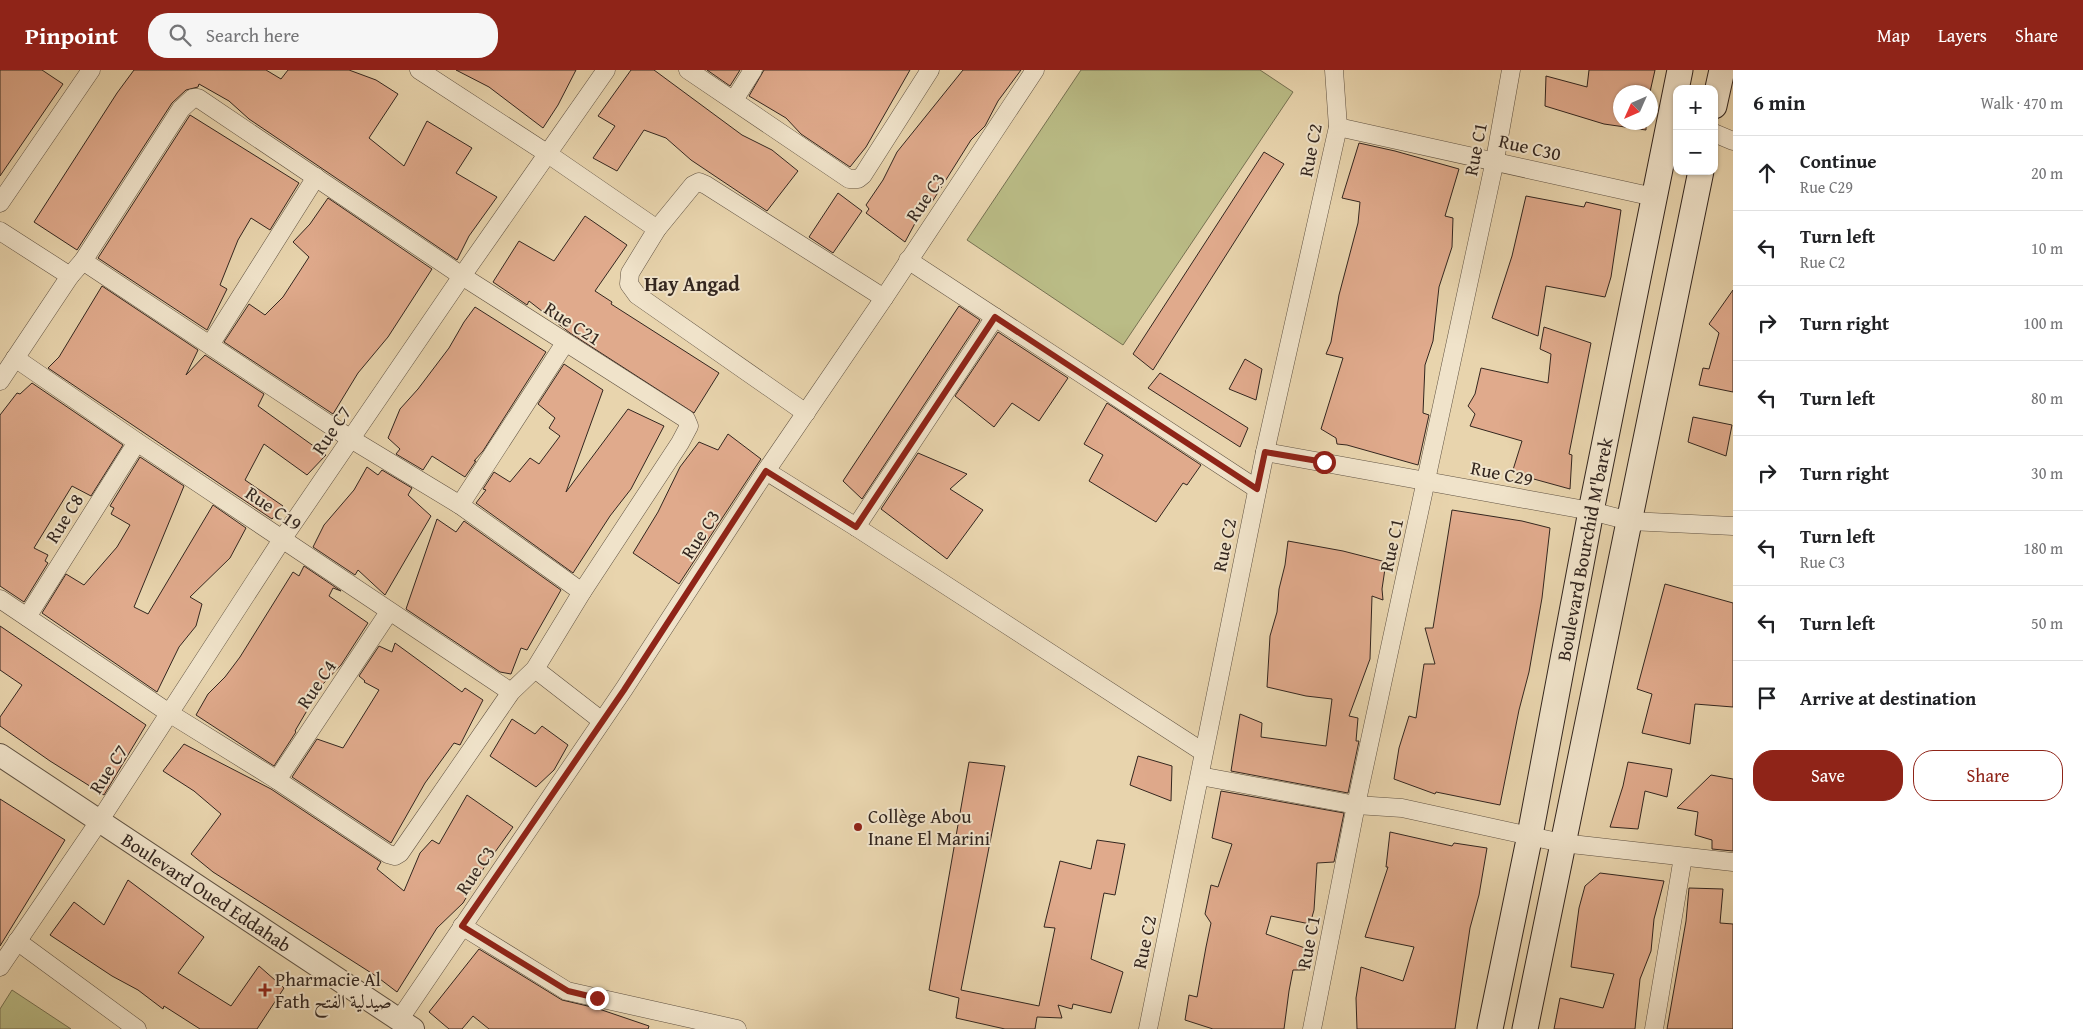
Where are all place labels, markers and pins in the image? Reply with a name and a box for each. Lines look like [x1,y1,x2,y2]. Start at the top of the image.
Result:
place label: Collège Abou Inane El Marini [868,802,990,852]
marker: Collège Abou Inane El Marini [852,821,864,833]
place label: Pharmacie Al Fath صيدلية الفتح [275,965,392,1019]
marker: Pharmacie Al Fath صيدلية الفتح [259,984,271,996]

